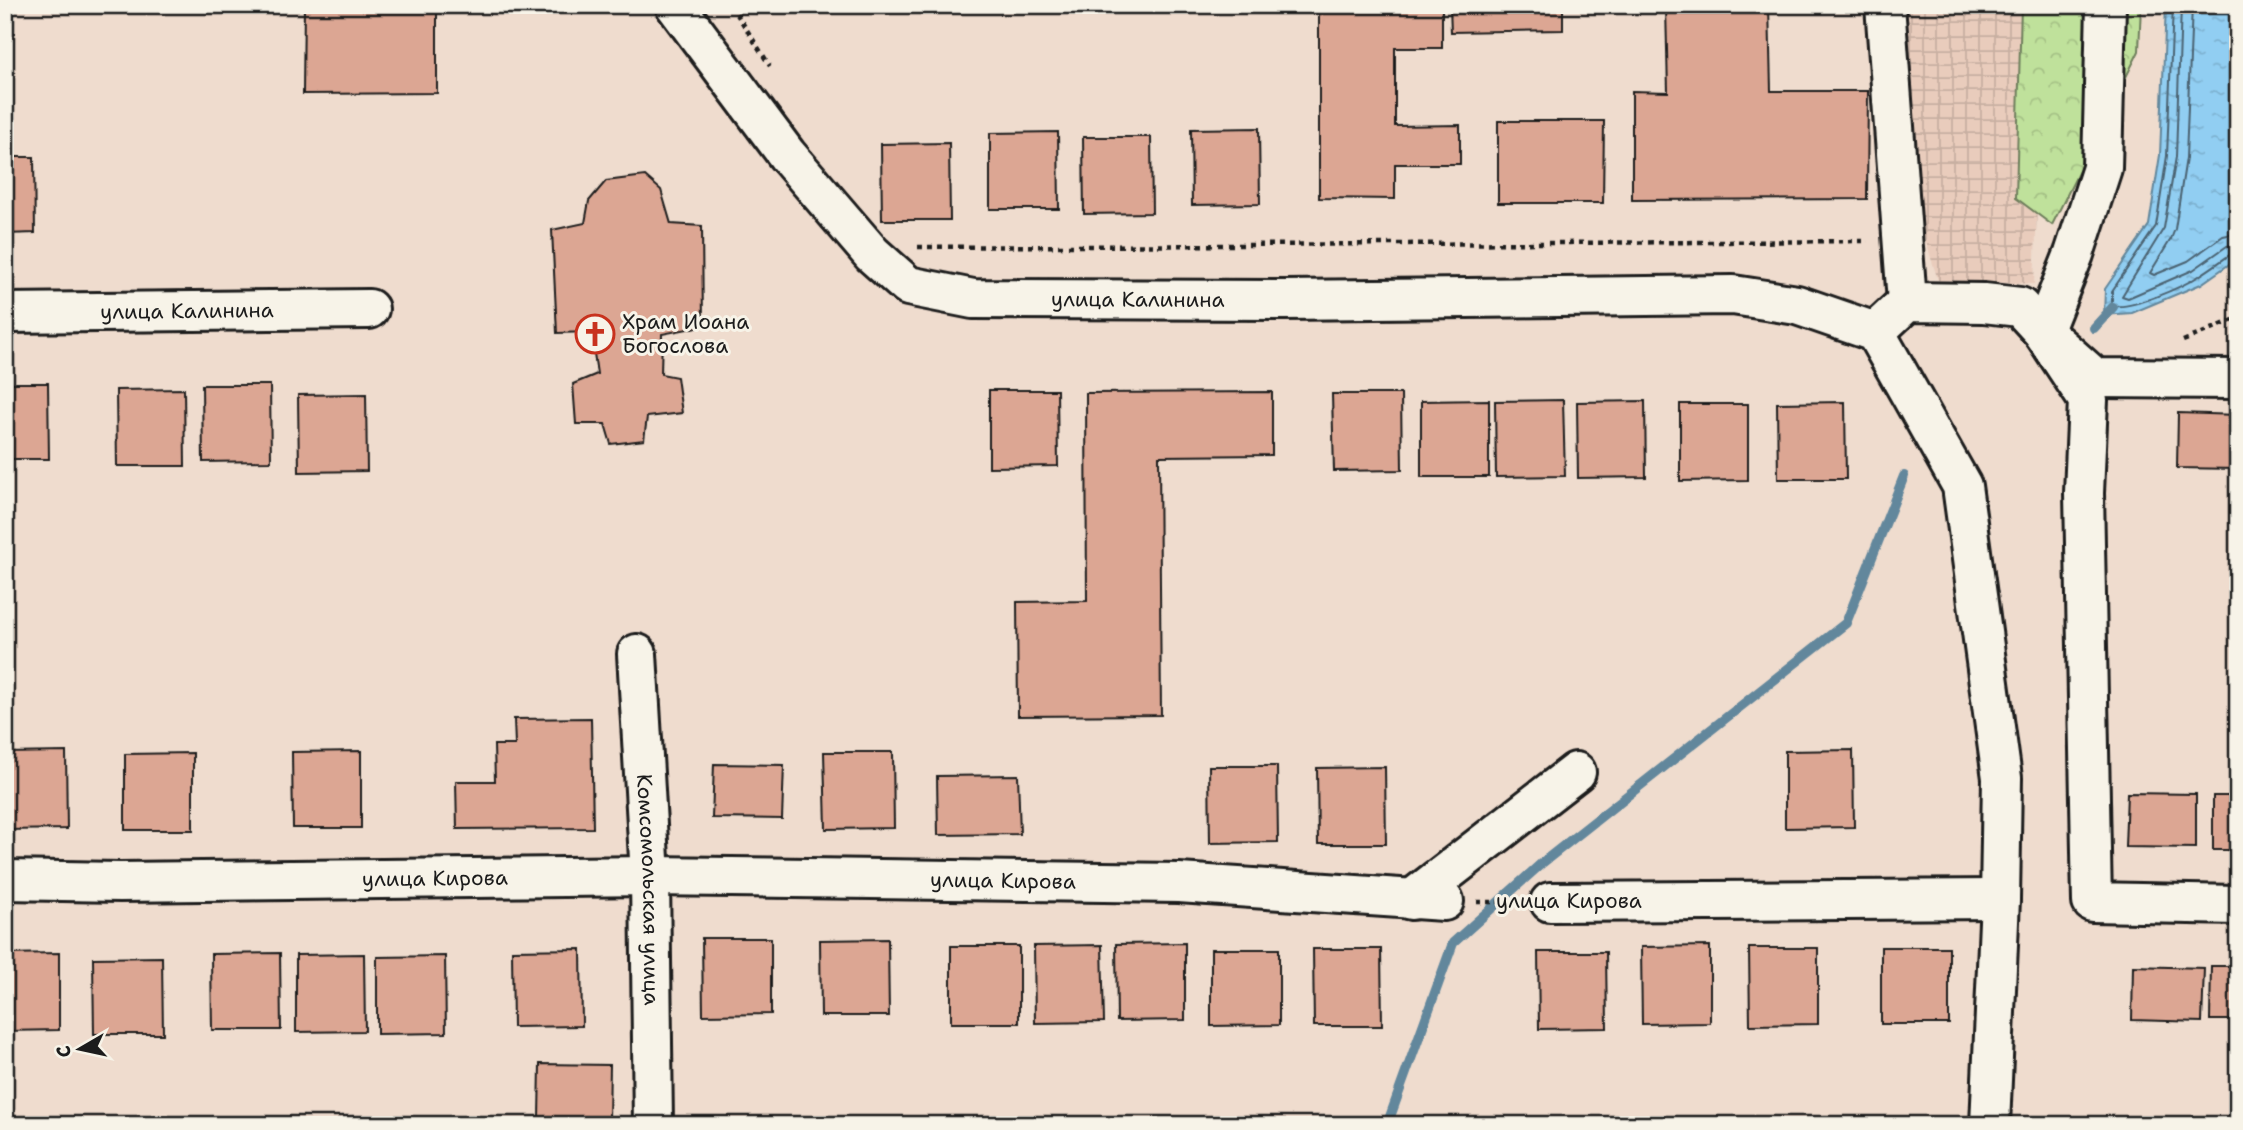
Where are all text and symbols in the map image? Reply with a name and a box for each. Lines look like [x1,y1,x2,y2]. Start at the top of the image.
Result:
street label: улица Калинина [1051,285,1225,314]
street label: улица Калинина [100,296,274,326]
place label: Храм Иоана Богослова [622,308,749,360]
church icon: Храм Иоана Богослова [574,313,616,355]
street label: Комсомольская улица [630,773,666,1006]
street label: улица Кирова [362,864,508,893]
street label: улица Кирова [930,866,1076,896]
street label: улица Кирова [1496,887,1642,915]
north arrow [46,1014,116,1084]
text: С [50,1044,77,1059]

